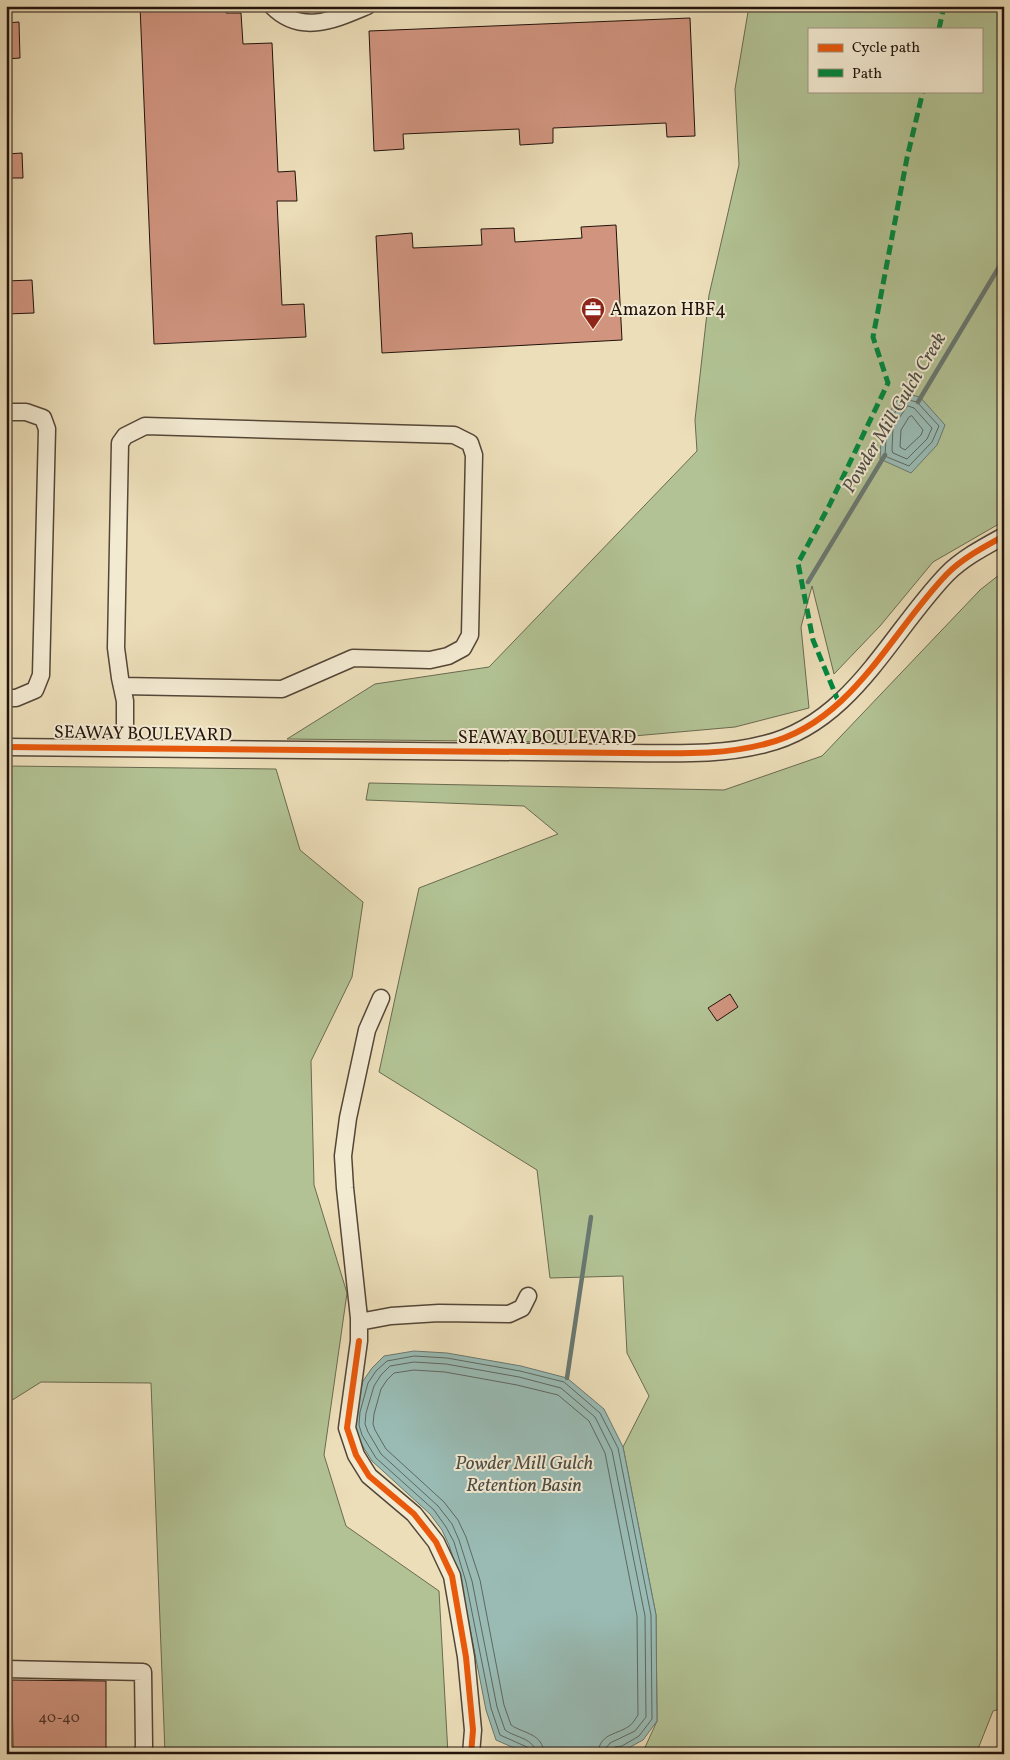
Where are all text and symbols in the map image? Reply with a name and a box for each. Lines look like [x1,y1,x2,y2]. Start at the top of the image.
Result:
legend [808,28,982,92]
text: Cycle path [852,38,920,59]
text: Path [852,64,882,85]
office icon: Amazon HBF4 [580,296,606,330]
place label: Amazon HBF4 [610,298,726,323]
water label: Powder Mill Gulch Creek [836,328,953,498]
street label: SEAWAY BOULEVARD [54,720,232,749]
street label: SEAWAY BOULEVARD [458,726,636,751]
water label: Powder Mill Gulch Retention Basin [455,1451,593,1499]
house number: 40-40 [38,1708,80,1729]

